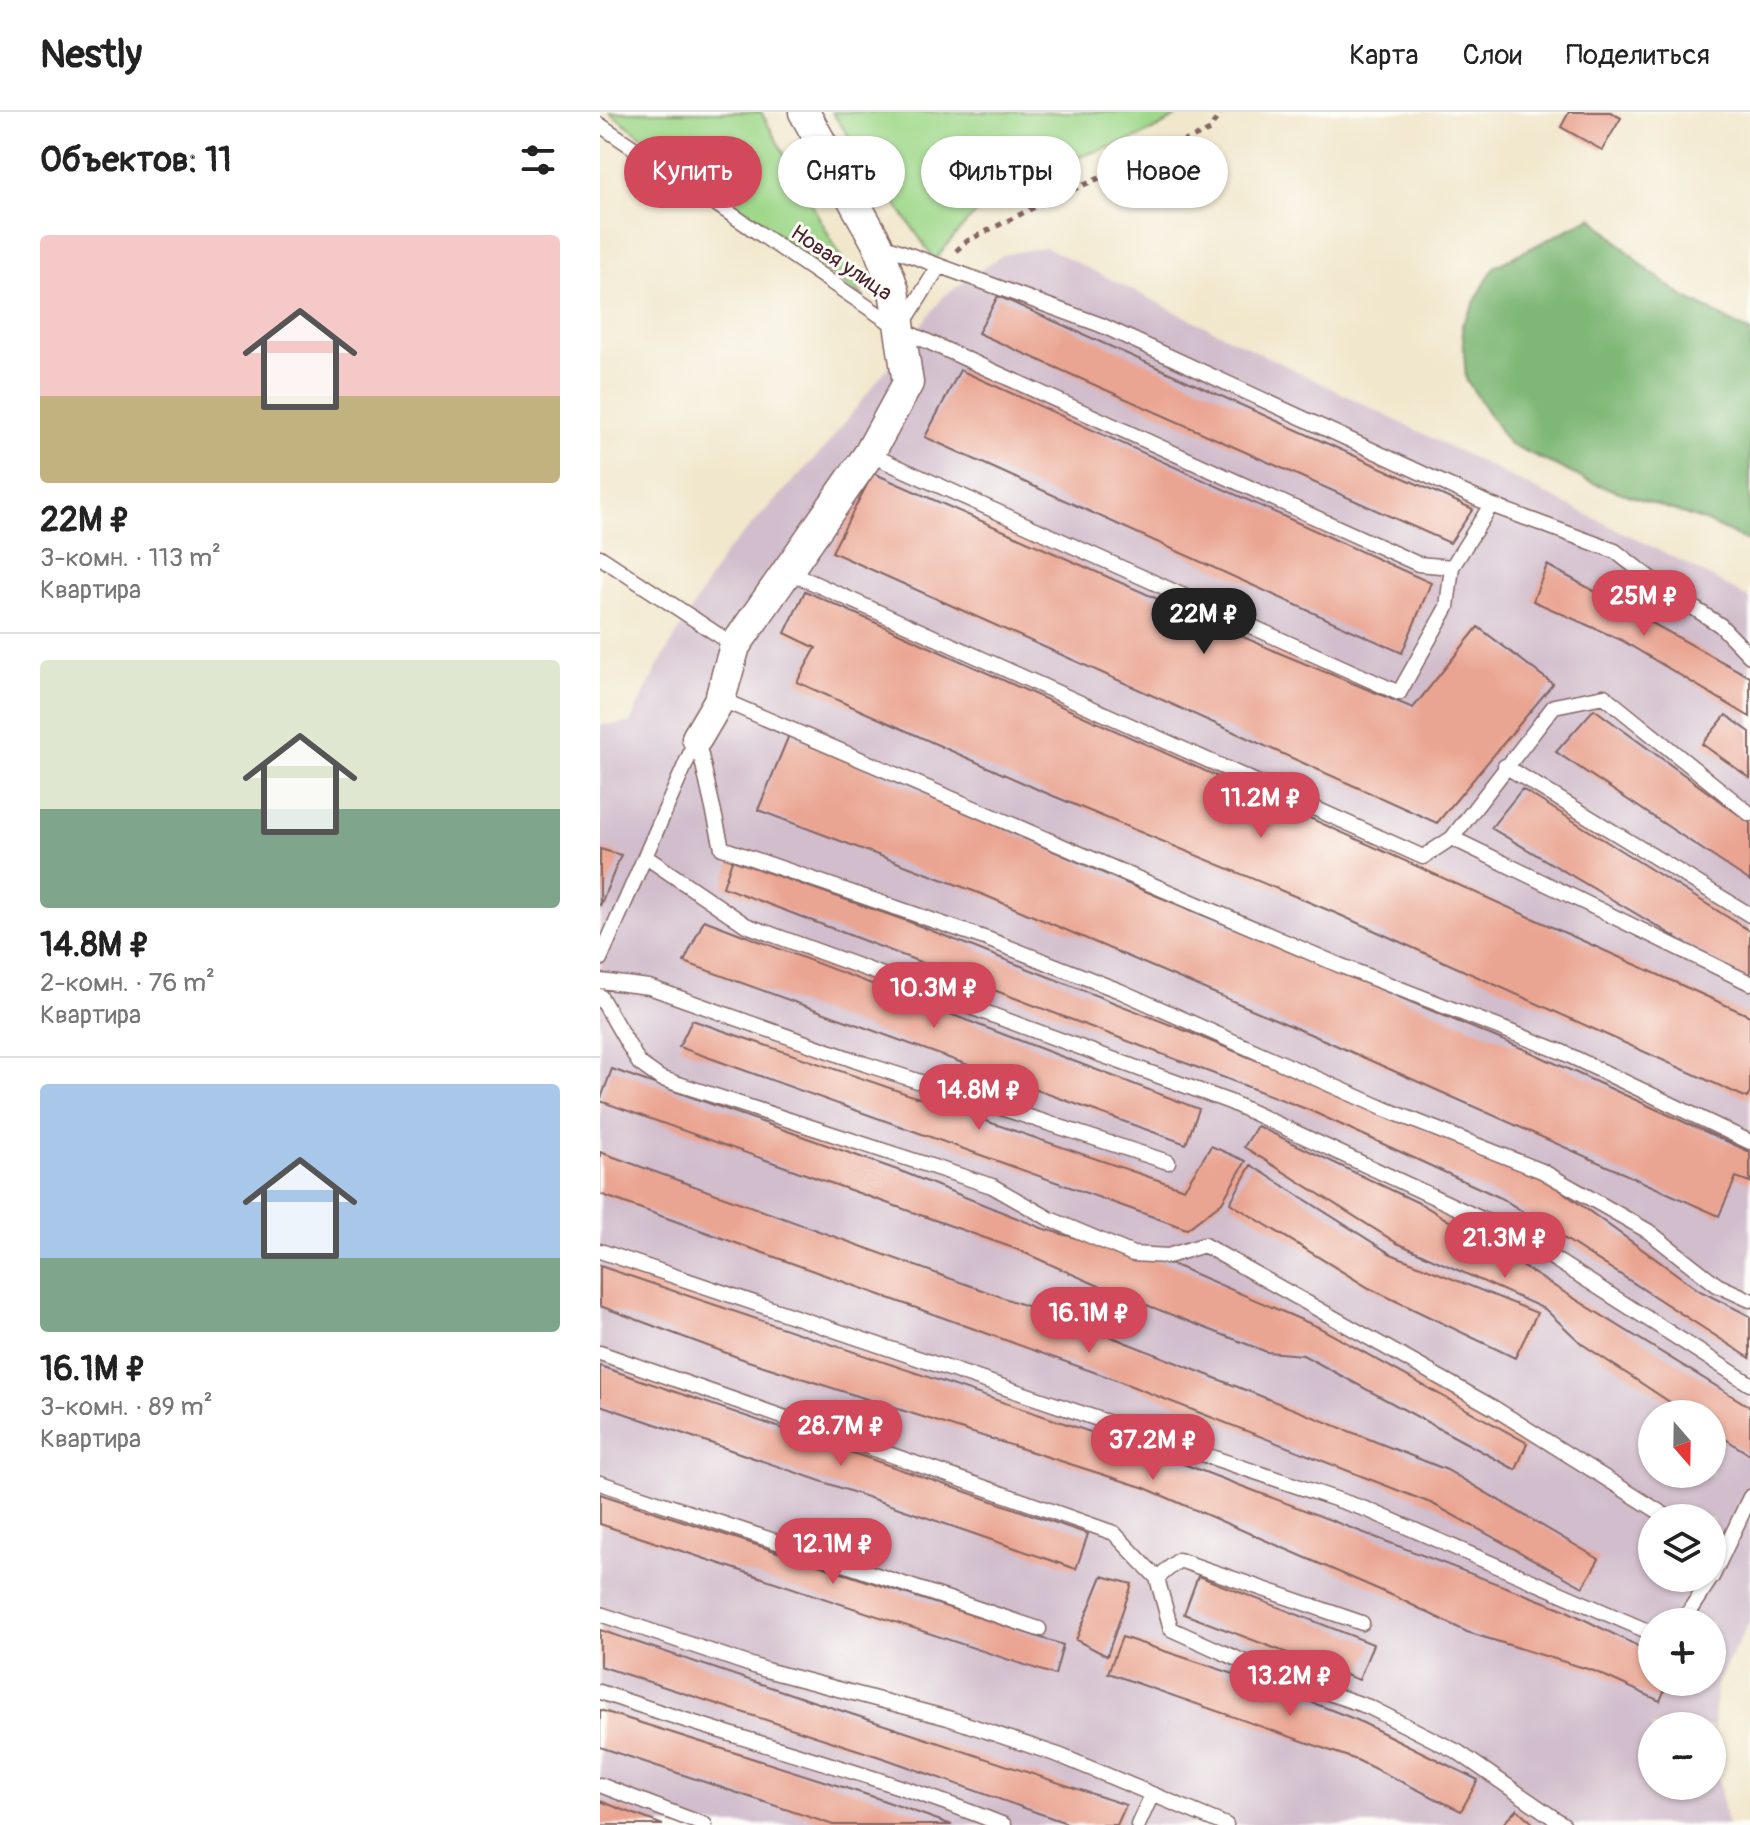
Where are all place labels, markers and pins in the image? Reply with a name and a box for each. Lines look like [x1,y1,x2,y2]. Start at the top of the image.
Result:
pin: 25M ₽ [1588,570,1700,638]
pin: 22M ₽ [1148,588,1260,656]
pin: 11.2M ₽ [1187,772,1335,840]
pin: 10.3M ₽ [860,962,1008,1030]
pin: 14.8M ₽ [905,1064,1053,1132]
pin: 21.3M ₽ [1431,1212,1579,1280]
pin: 16.1M ₽ [1015,1287,1163,1355]
pin: 28.7M ₽ [767,1400,915,1468]
pin: 37.2M ₽ [1079,1414,1227,1482]
pin: 12.1M ₽ [759,1518,907,1586]
pin: 13.2M ₽ [1216,1650,1364,1718]

